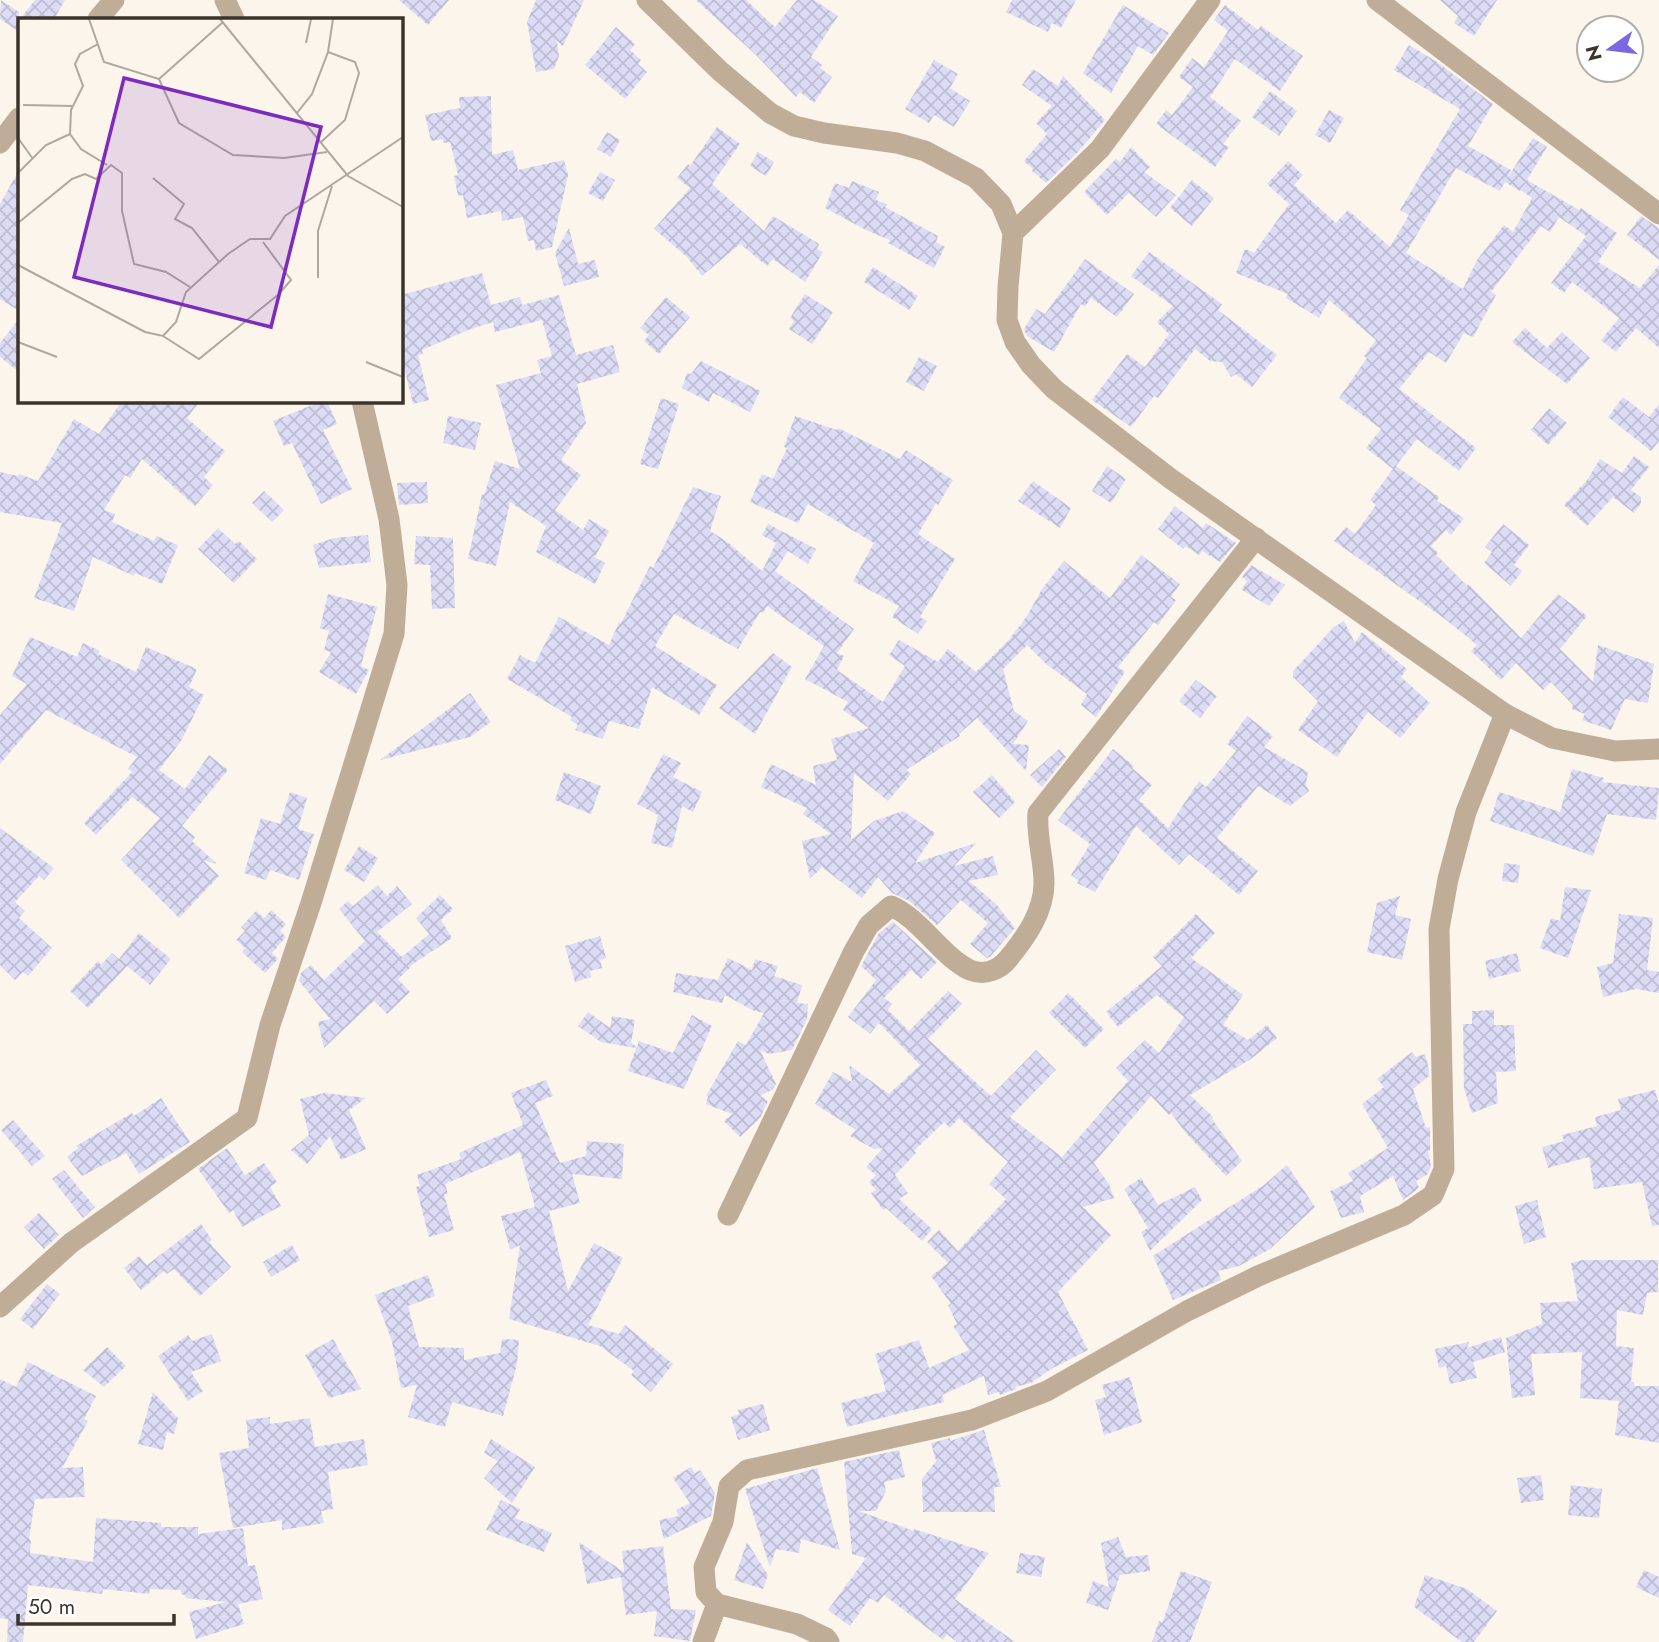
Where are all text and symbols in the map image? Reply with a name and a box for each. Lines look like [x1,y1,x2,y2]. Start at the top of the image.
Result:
north arrow [1575,14,1645,84]
inset map [18,18,402,402]
text: N [1579,42,1609,64]
scale bar [18,1582,173,1626]
text: 50 m [28,1592,75,1622]

